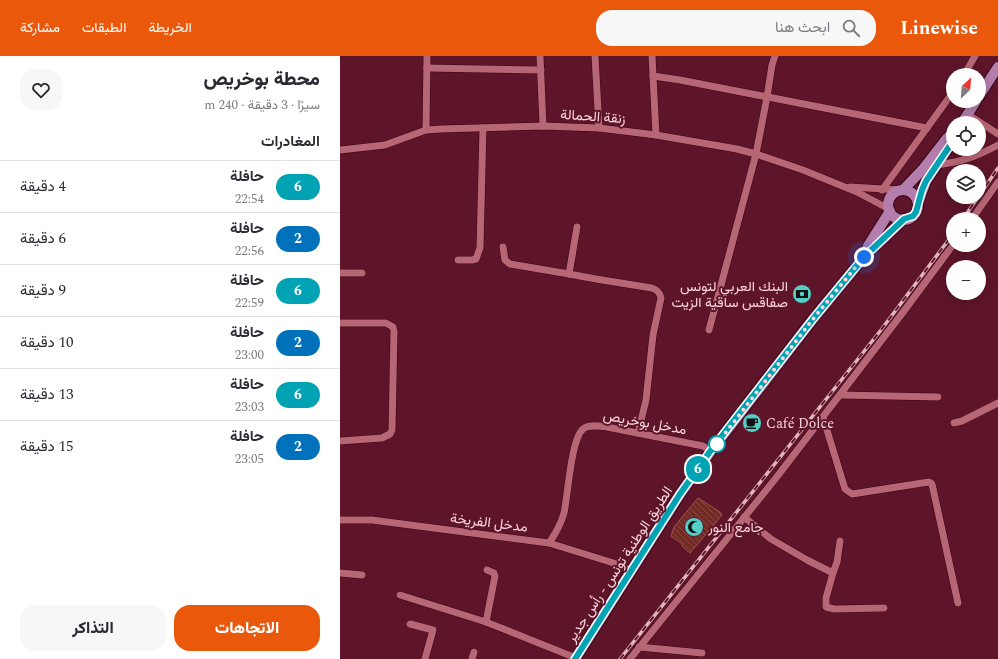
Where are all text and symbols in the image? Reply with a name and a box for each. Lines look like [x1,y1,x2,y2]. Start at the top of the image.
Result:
search box [596,10,876,46]
text: Linewise [900,14,978,43]
text: ابحث هنا [775,16,830,39]
text: مشاركة [20,17,60,38]
text: الطبقات [82,17,126,38]
text: الخريطة [148,17,192,38]
icon: search [840,17,862,39]
text: محطة بوخريص [203,65,320,94]
north arrow [946,68,986,108]
map controls [946,68,986,300]
button: heart [20,69,62,111]
text: سيرًا · 3 دقيقة · 240 m [204,95,320,115]
street label: زنقة الحمالة [560,104,627,129]
button: locate [946,116,986,156]
text: المغادرات [261,130,320,153]
button: layers [946,164,986,204]
text: حافلة [230,165,264,188]
text: 4 دقيقة [20,175,66,198]
text: 6 [294,176,302,197]
text: 22:54 [235,189,264,209]
button: + [946,212,986,252]
text: حافلة [230,217,264,240]
text: 6 دقيقة [20,227,66,250]
text: 2 [294,228,302,249]
text: 22:56 [235,241,264,261]
your location [854,247,874,267]
button: − [946,260,986,300]
text: حافلة [230,269,264,292]
place label: البنك العربي لتونس صفاقس ساقية الزيت [671,276,788,313]
text: 9 دقيقة [20,279,66,302]
text: 6 [294,280,302,301]
bank icon: البنك العربي لتونس صفاقس ساقية الزيت [791,283,813,305]
text: 22:59 [235,293,264,313]
text: حافلة [230,321,264,344]
text: 10 دقيقة [20,331,73,354]
text: 2 [294,332,302,353]
text: 23:00 [235,345,264,365]
text: حافلة [230,373,264,396]
text: 13 دقيقة [20,383,73,406]
text: 6 [294,384,302,405]
text: 23:03 [235,397,264,417]
street label: مدخل بوخريص [601,405,688,440]
cafe icon: Café Dolce [741,412,763,434]
place label: Café Dolce [766,413,834,434]
text: حافلة [230,425,264,448]
text: 15 دقيقة [20,435,73,458]
unlabelled marker [708,435,726,453]
text: 2 [294,436,302,457]
text: 23:05 [235,449,264,469]
line badge: 6 [685,456,711,482]
text: 6 [694,458,702,479]
street label: الطريق الوطنية تونس - رأس جدير [560,482,678,647]
street label: مدخل الفريخة [449,507,529,538]
mosque icon: جامع النور [683,516,705,538]
place label: جامع النور [707,517,763,538]
button: التذاكر [20,605,166,651]
button: الاتجاهات [174,605,320,651]

